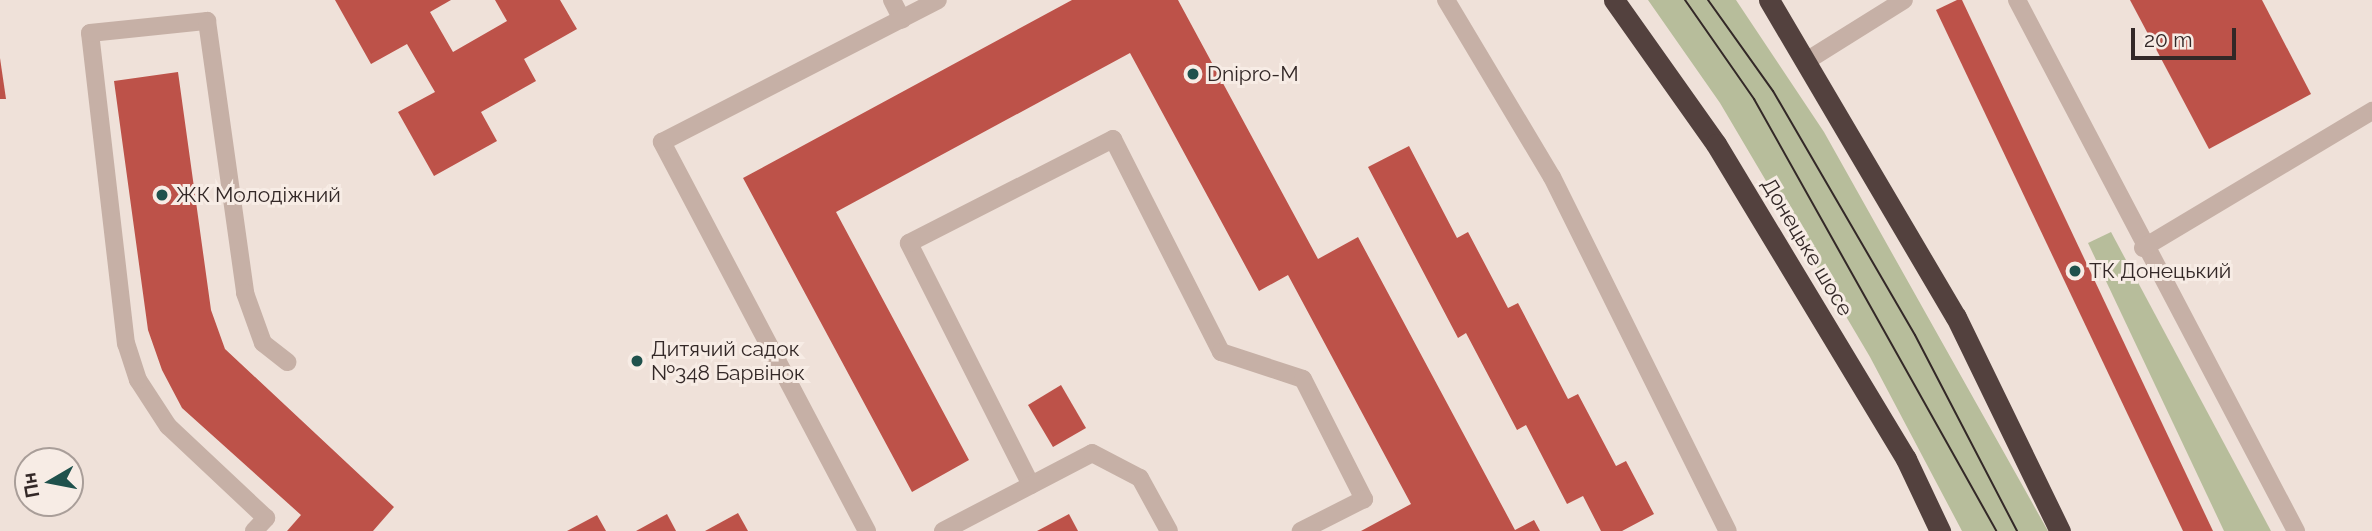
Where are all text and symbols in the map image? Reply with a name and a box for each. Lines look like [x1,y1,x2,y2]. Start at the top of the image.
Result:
scale bar [2134,14,2239,58]
text: 20 m [2144,27,2192,52]
place label: Dnipro-M [1207,61,1299,87]
marker: Dnipro-M [1185,66,1201,82]
street label: Донецьке шосе [1756,174,1858,320]
place label: ЖК Молодіжний [176,182,341,208]
marker: ЖК Молодіжний [154,187,170,203]
place label: ТК Донецький [2089,258,2232,284]
marker: ТК Донецький [2067,263,2083,279]
place label: Дитячий садок №348 Барвінок [651,336,805,386]
marker: Дитячий садок №348 Барвінок [629,353,645,369]
north arrow [14,447,84,517]
text: Пн [17,471,43,500]

